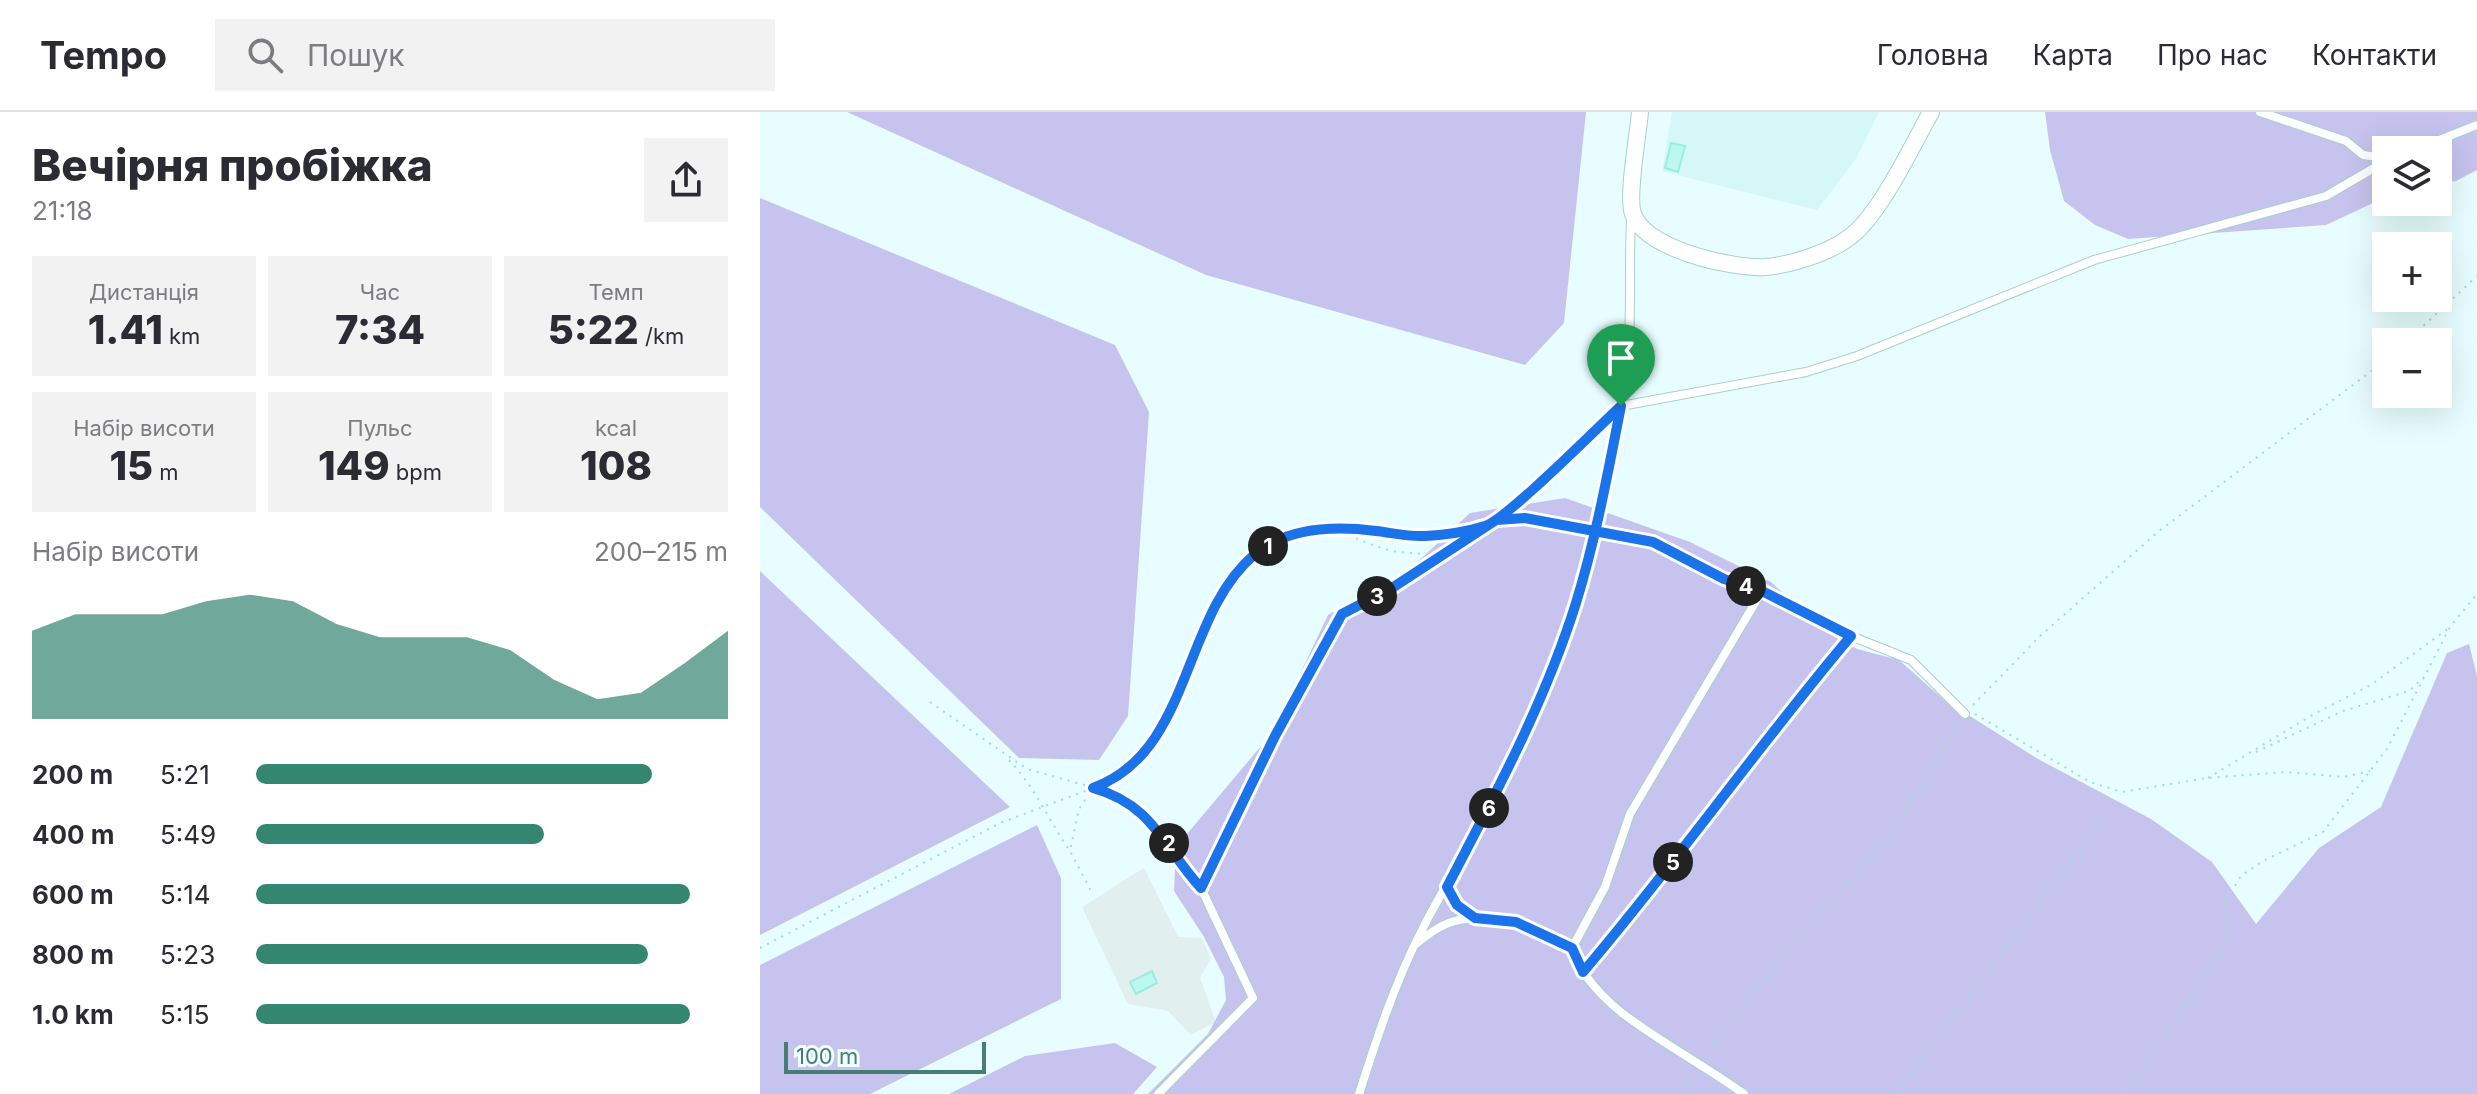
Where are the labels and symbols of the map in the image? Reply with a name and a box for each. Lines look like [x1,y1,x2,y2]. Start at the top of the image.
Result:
pin [1587,324,1655,406]
pin: 1 [1248,526,1288,566]
pin: 4 [1726,566,1766,606]
pin: 3 [1357,576,1397,616]
pin: 6 [1469,788,1509,828]
pin: 2 [1149,823,1189,863]
pin: 5 [1653,842,1693,882]
scale bar [784,1038,986,1074]

